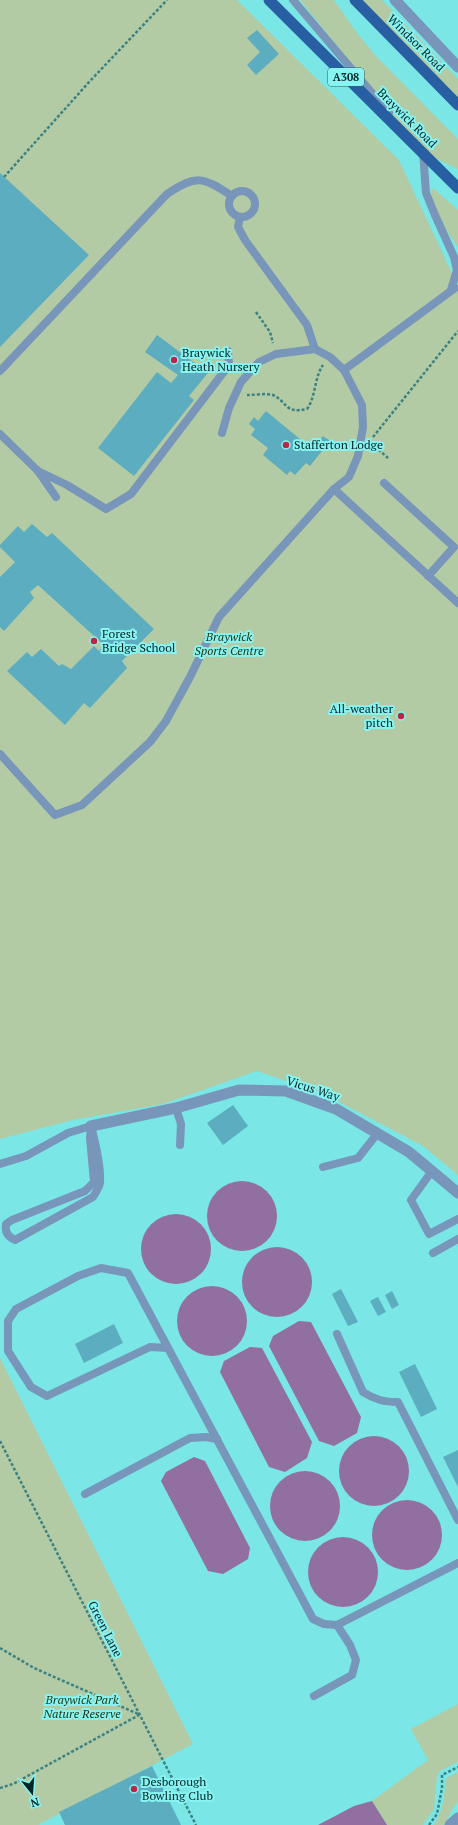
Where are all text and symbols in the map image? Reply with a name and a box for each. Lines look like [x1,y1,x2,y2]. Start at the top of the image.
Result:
street label: Windsor Road [385,11,448,75]
road number: A308 [328,68,364,86]
street label: Braywick Road [374,85,441,151]
place label: Braywick Heath Nursery [182,345,261,374]
marker: Braywick Heath Nursery [169,355,179,365]
place label: Stafferton Lodge [294,437,383,452]
marker: Stafferton Lodge [281,440,291,450]
place label: Forest Bridge School [102,626,176,655]
park label: Braywick Sports Centre [194,629,264,658]
marker: Forest Bridge School [89,636,99,646]
place label: All-weather pitch [330,701,393,730]
marker: All-weather pitch [396,711,406,721]
street label: Vicus Way [285,1073,342,1104]
street label: Green Lane [85,1598,126,1659]
park label: Braywick Park Nature Reserve [42,1692,121,1721]
north arrow [12,1773,52,1813]
place label: Desborough Bowling Club [142,1774,213,1803]
marker: Desborough Bowling Club [129,1784,139,1794]
text: N [28,1795,41,1811]

